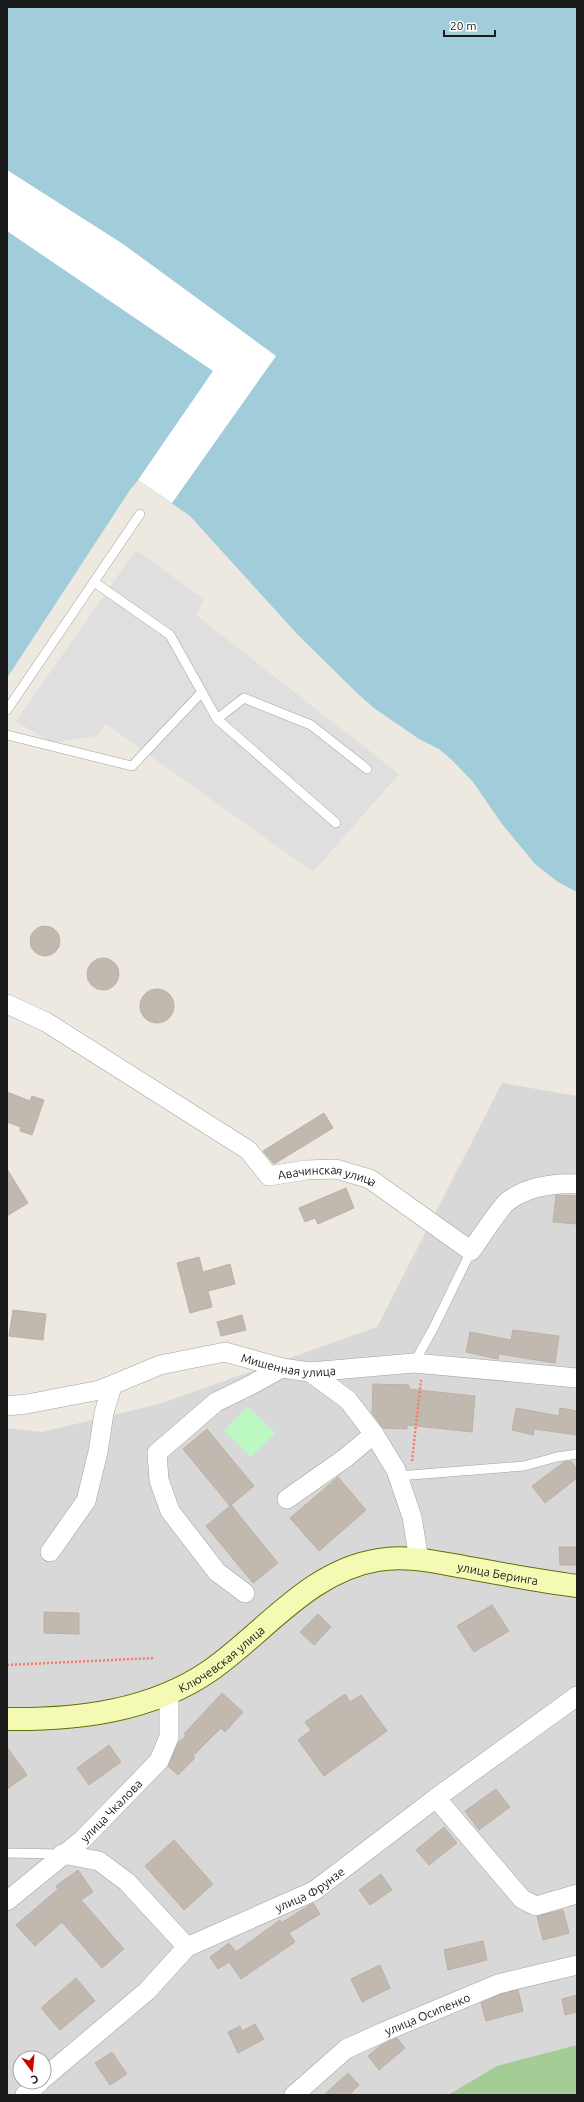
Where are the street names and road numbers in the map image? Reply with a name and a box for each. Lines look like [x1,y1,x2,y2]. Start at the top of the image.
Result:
street label: Авачинская улица [277,1162,380,1188]
street label: Мишенная улица [240,1350,336,1379]
street label: улица Беринга [457,1559,539,1587]
street label: Ключевская улица [176,1623,267,1694]
street label: улица Чкалова [78,1776,144,1844]
street label: улица Фрунзе [273,1864,347,1914]
street label: улица Осипенко [383,1990,472,2037]

